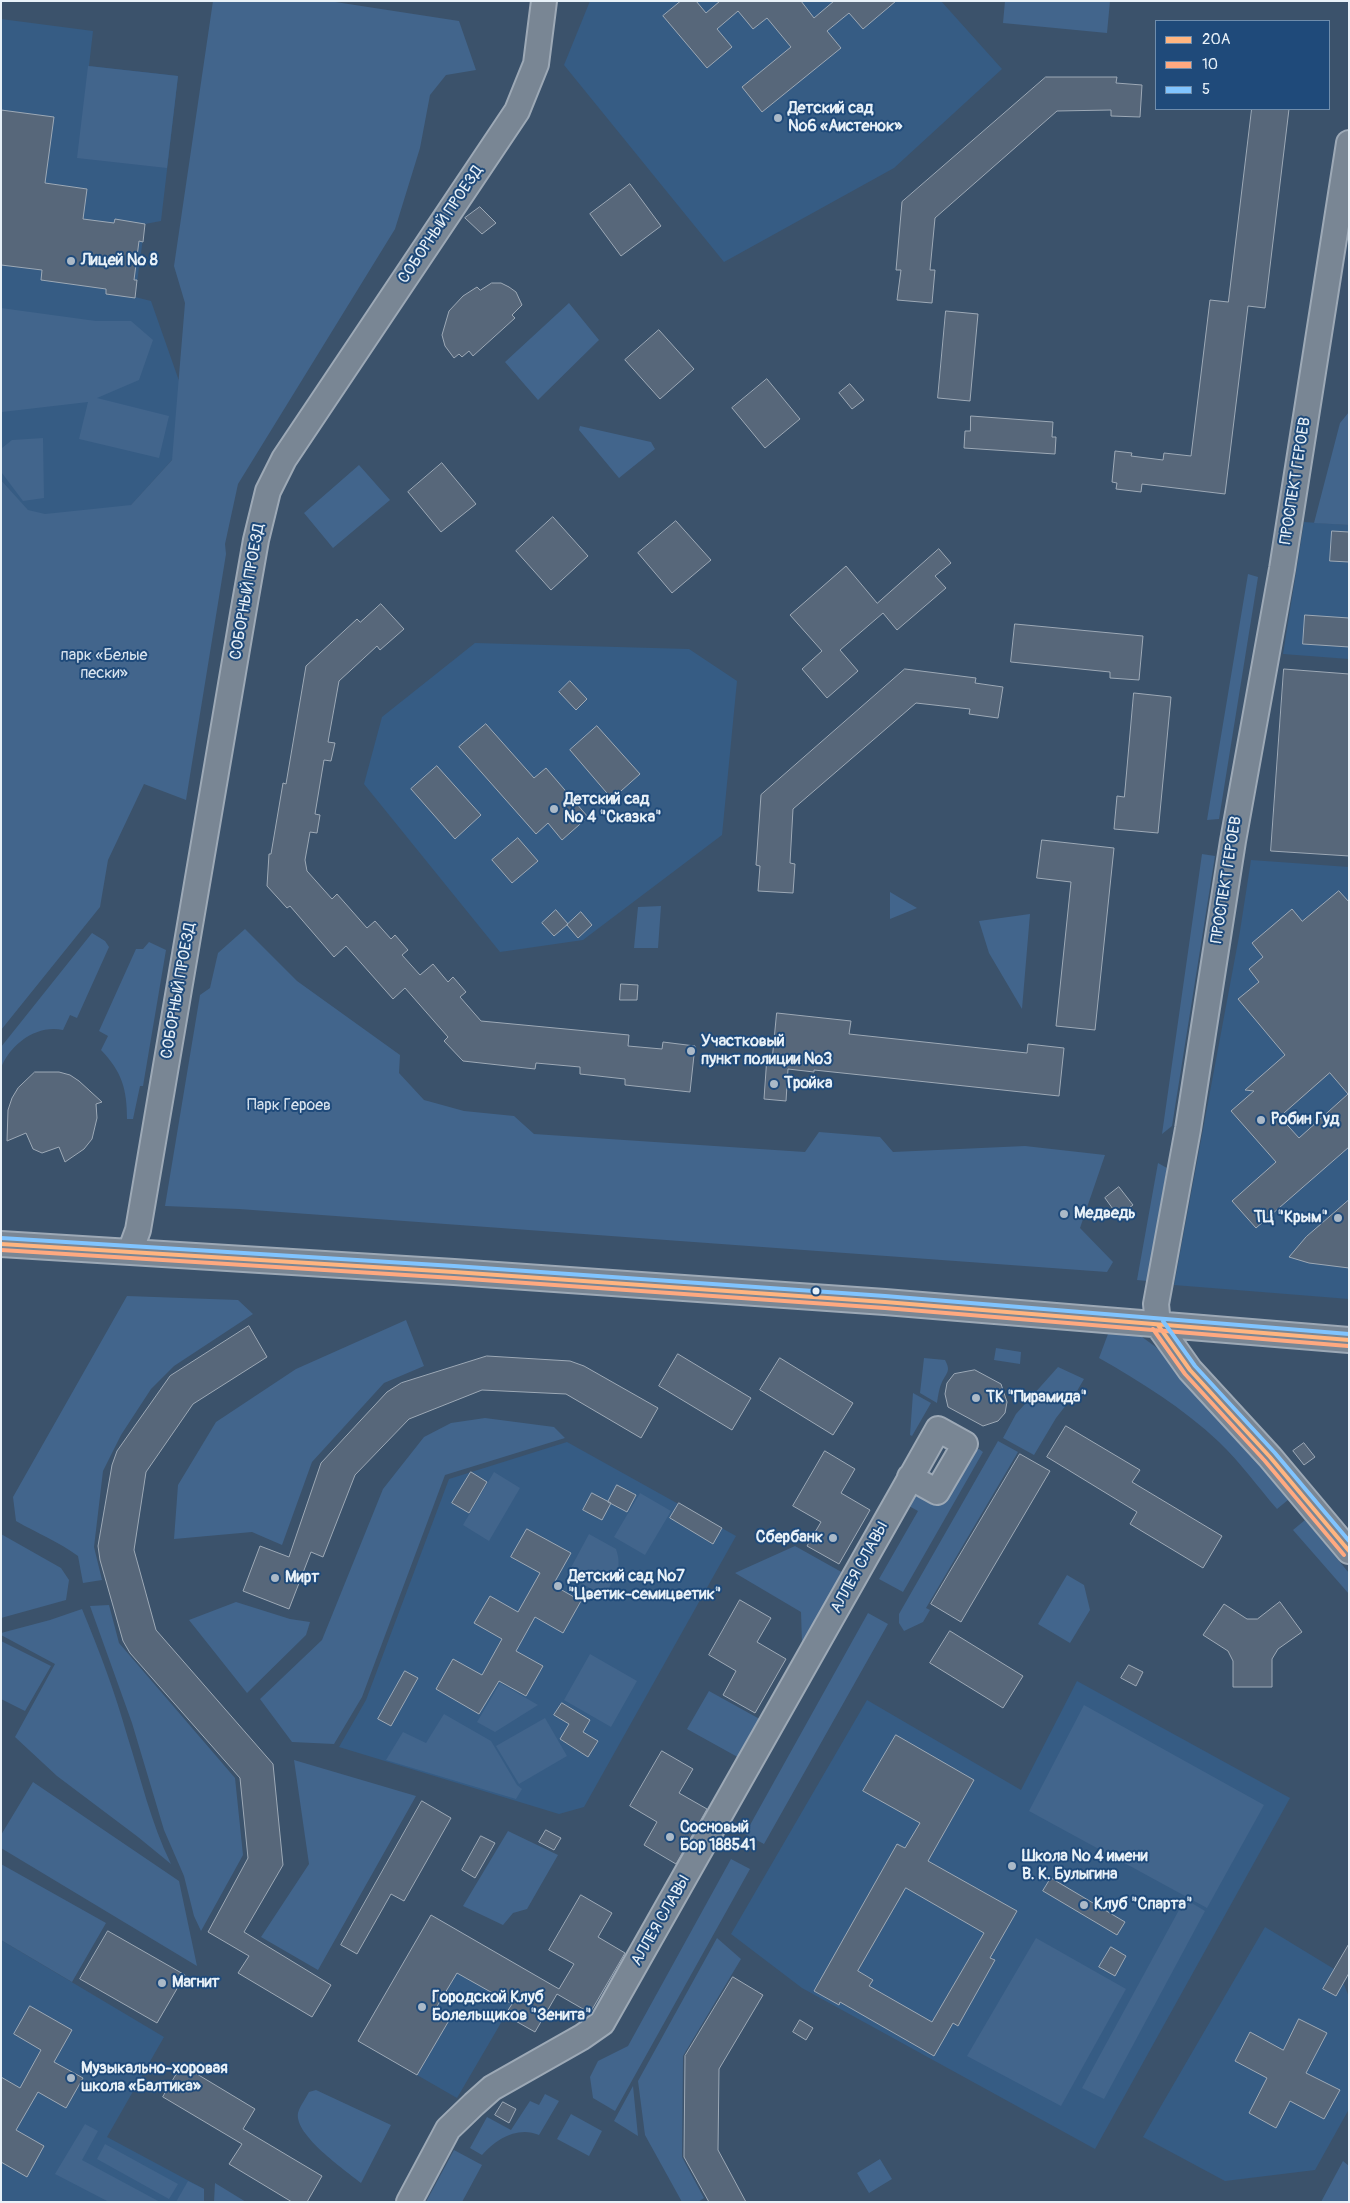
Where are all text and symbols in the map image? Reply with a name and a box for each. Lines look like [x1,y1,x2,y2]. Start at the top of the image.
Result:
legend [1155,20,1330,110]
text: 20А [1202,30,1230,49]
text: 10 [1202,55,1218,74]
text: 5 [1202,80,1210,99]
place label: Детский сад №6 «Аистенок» [788,99,902,137]
marker: Детский сад №6 «Аистенок» [772,112,784,124]
street label: СОБОРНЫЙ ПРОЕЗД [395,163,487,287]
place label: Лицей № 8 [81,251,158,271]
marker: Лицей № 8 [65,255,77,267]
street label: ПРОСПЕКТ ГЕРОЕВ [1276,416,1316,546]
street label: СОБОРНЫЙ ПРОЕЗД [227,523,269,661]
park label: парк «Белые пески» [61,646,147,684]
place label: Детский сад № 4 "Сказка" [564,790,662,828]
marker: Детский сад № 4 "Сказка" [548,803,560,815]
street label: ПРОСПЕКТ ГЕРОЕВ [1207,815,1247,945]
street label: СОБОРНЫЙ ПРОЕЗД [158,922,200,1060]
place label: Участковый пункт полиции №3 [701,1032,832,1070]
marker: Участковый пункт полиции №3 [685,1045,697,1057]
place label: Тройка [784,1074,832,1094]
marker: Тройка [768,1078,780,1090]
park label: Парк Героев [247,1096,331,1116]
place label: Робин Гуд [1271,1110,1339,1130]
marker: Робин Гуд [1255,1114,1267,1126]
place label: Медведь [1074,1204,1136,1224]
marker: Медведь [1058,1208,1070,1220]
place label: ТЦ "Крым" [1254,1208,1328,1228]
marker: ТЦ "Крым" [1332,1212,1344,1224]
unlabelled marker [811,1286,821,1296]
place label: ТК "Пирамида" [986,1388,1087,1408]
marker: ТК "Пирамида" [970,1392,982,1404]
street label: АЛЛЕЯ СЛАВЫ [827,1519,893,1617]
place label: Сбербанк [756,1528,823,1548]
marker: Сбербанк [827,1532,839,1544]
place label: Детский сад №7 "Цветик-семицветик" [568,1567,721,1605]
place label: Мирт [285,1568,319,1588]
marker: Мирт [269,1572,281,1584]
marker: Детский сад №7 "Цветик-семицветик" [552,1580,564,1592]
place label: Сосновый Бор 188541 [680,1818,756,1856]
marker: Сосновый Бор 188541 [664,1831,676,1843]
place label: Школа № 4 имени В. К. Булыгина [1022,1847,1148,1885]
marker: Школа № 4 имени В. К. Булыгина [1006,1860,1018,1872]
street label: АЛЛЕЯ СЛАВЫ [627,1872,695,1970]
place label: Клуб "Спарта" [1094,1895,1193,1915]
marker: Клуб "Спарта" [1078,1899,1090,1911]
place label: Магнит [172,1973,220,1993]
marker: Магнит [156,1977,168,1989]
place label: Городской Клуб Болельщиков "Зенита" [432,1988,592,2026]
marker: Городской Клуб Болельщиков "Зенита" [416,2001,428,2013]
place label: Музыкально-хоровая школа «Балтика» [81,2059,228,2097]
marker: Музыкально-хоровая школа «Балтика» [65,2072,77,2084]

